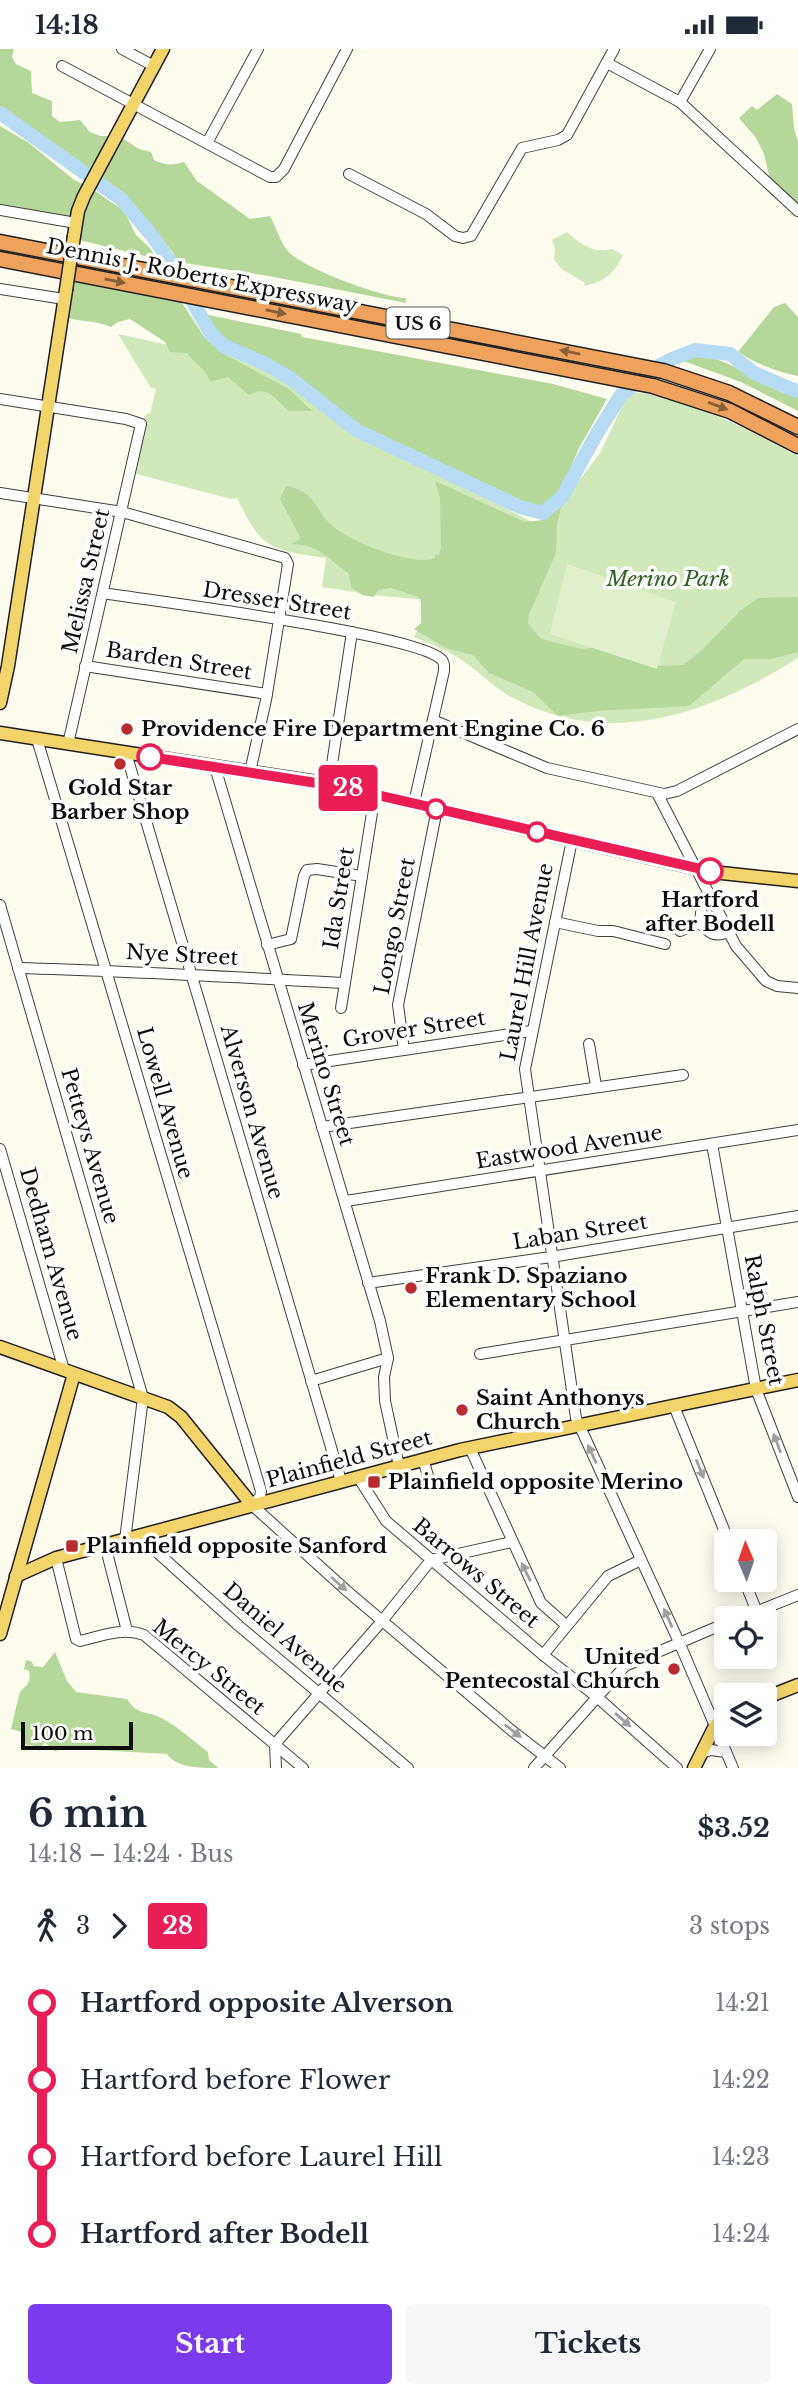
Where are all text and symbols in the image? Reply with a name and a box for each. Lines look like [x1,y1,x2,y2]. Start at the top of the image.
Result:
text: 14:18 [35,9,99,41]
street label: Dennis J. Roberts Expressway [44,233,360,319]
one-way arrow [104,275,126,286]
one-way arrow [265,307,287,318]
road number: US 6 [386,307,450,339]
one-way arrow [559,346,581,357]
one-way arrow [707,401,728,412]
street label: Melissa Street [57,506,115,656]
park label: Merino Park [606,566,729,592]
street label: Dresser Street [201,576,353,626]
street label: Barden Street [104,637,254,685]
place label: Providence Fire Department Engine Co. 6 [141,716,605,742]
marker: Providence Fire Department Engine Co. 6 [119,721,135,737]
unlabelled marker [137,744,163,770]
marker: Gold Star Barber Shop [112,756,128,772]
line badge: 28 [316,765,380,811]
text: 28 [333,773,363,802]
place label: Gold Star Barber Shop [51,775,189,825]
unlabelled marker [426,799,446,819]
unlabelled marker [527,822,547,842]
street label: Ida Street [318,845,360,951]
street label: Longo Street [369,855,421,997]
marker: Hartford after Bodell [697,858,723,884]
street label: Laurel Hill Avenue [495,861,559,1063]
place label: Hartford after Bodell [645,887,775,937]
street label: Nye Street [125,939,239,971]
street label: Merino Street [292,999,360,1149]
street label: Grover Street [341,1005,487,1053]
street label: Alverson Avenue [214,1021,289,1202]
street label: Lowell Avenue [131,1024,199,1182]
street label: Petteys Avenue [55,1065,125,1227]
street label: Eastwood Avenue [474,1119,664,1175]
street label: Dedham Avenue [14,1165,88,1343]
street label: Laban Street [511,1209,649,1255]
street label: Ralph Street [739,1252,789,1388]
place label: Frank D. Spaziano Elementary School [425,1263,637,1313]
marker: Frank D. Spaziano Elementary School [403,1280,419,1296]
place label: Saint Anthonys Church [476,1385,645,1435]
marker: Saint Anthonys Church [454,1402,470,1418]
street label: Plainfield Street [263,1424,435,1494]
one-way arrow [771,1433,782,1454]
one-way arrow [586,1444,598,1464]
one-way arrow [694,1459,705,1480]
place label: Plainfield opposite Merino [388,1469,683,1495]
marker: Plainfield opposite Merino [366,1474,382,1490]
street label: Barrows Street [407,1512,545,1634]
north arrow [714,1529,777,1593]
map controls [714,1529,777,1746]
place label: Plainfield opposite Sanford [86,1533,388,1559]
marker: Plainfield opposite Sanford [64,1538,80,1554]
one-way arrow [521,1562,532,1582]
one-way arrow [330,1576,348,1592]
street label: Daniel Avenue [218,1577,352,1699]
button: locate [714,1606,777,1669]
one-way arrow [662,1608,673,1629]
street label: Mercy Street [147,1614,271,1720]
place label: United Pentecostal Church [445,1644,660,1694]
marker: United Pentecostal Church [666,1661,682,1677]
button: layers [714,1683,777,1746]
one-way arrow [614,1712,632,1728]
scale bar [21,1719,133,1751]
text: 100 m [32,1722,93,1745]
one-way arrow [503,1723,521,1738]
text: 6 min [28,1790,147,1837]
text: $3.52 [698,1812,770,1844]
text: 14:18 – 14:24 · Bus [28,1840,233,1868]
icon: walk [28,1907,66,1945]
icon: forward [100,1907,138,1945]
text: 28 [162,1911,193,1940]
text: 3 [76,1912,90,1940]
text: 3 stops [689,1912,770,1940]
text: Hartford opposite Alverson [80,1987,453,2019]
text: 14:21 [715,1989,770,2017]
text: Hartford before Flower [80,2064,390,2096]
text: 14:22 [711,2066,770,2094]
text: Hartford before Laurel Hill [80,2141,443,2173]
text: 14:23 [711,2143,770,2171]
text: Hartford after Bodell [80,2218,369,2250]
text: 14:24 [712,2220,770,2248]
button: Start [28,2304,392,2384]
button: Tickets [406,2304,770,2384]

